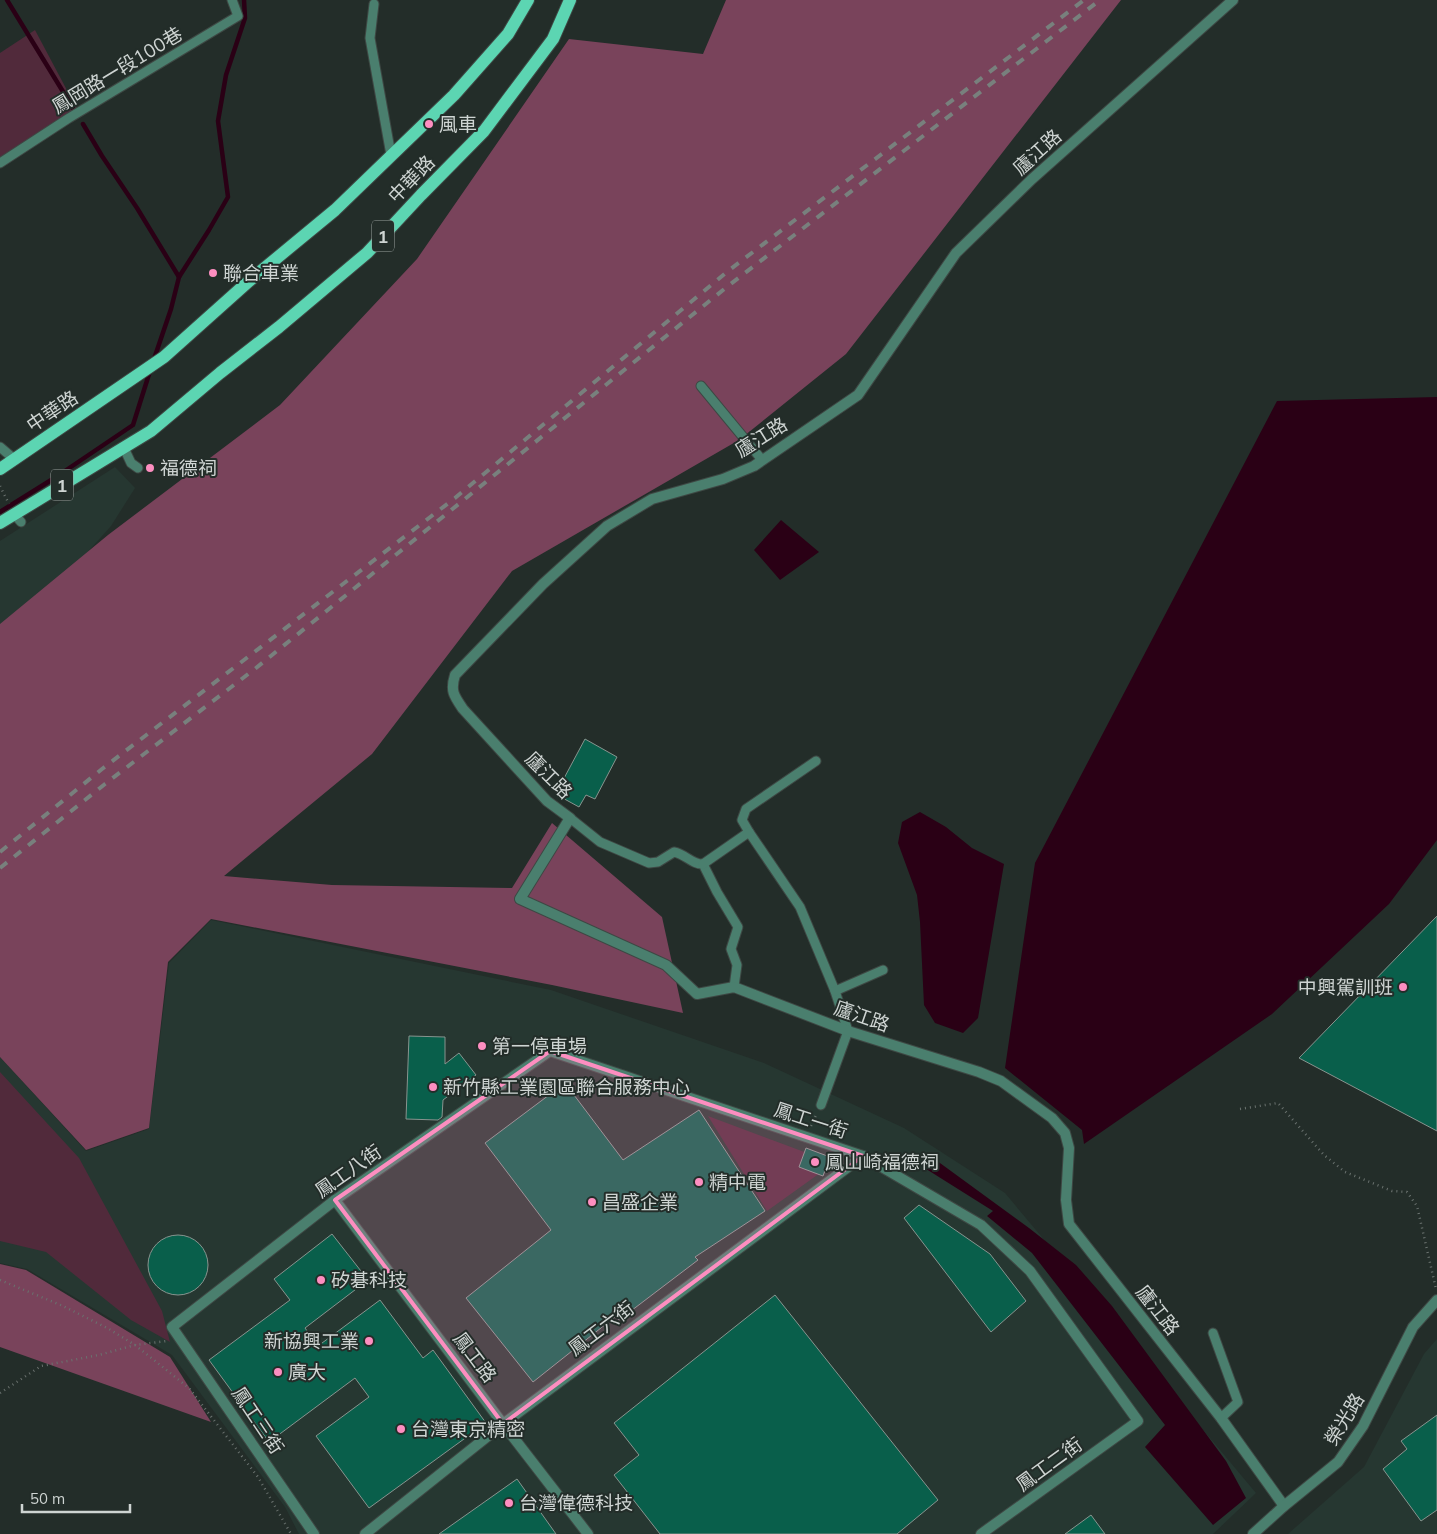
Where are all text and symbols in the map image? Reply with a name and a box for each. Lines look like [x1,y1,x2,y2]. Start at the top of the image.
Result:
street label: 鳳岡路一段100巷 [47,22,187,118]
place label: 風車 [439,112,477,136]
marker: 風車 [423,118,435,130]
street label: 廬江路 [1008,124,1066,180]
street label: 中華路 [383,150,439,208]
road number: 1 [372,220,394,252]
place label: 聯合車業 [223,261,299,285]
marker: 聯合車業 [207,267,219,279]
street label: 中華路 [22,385,82,437]
street label: 廬江路 [730,412,792,462]
place label: 福德祠 [160,456,217,480]
marker: 福德祠 [144,462,156,474]
road number: 1 [51,470,73,500]
street label: 廬江路 [520,746,578,804]
place label: 中興駕訓班 [1298,975,1393,999]
marker: 中興駕訓班 [1397,981,1409,993]
street label: 廬江路 [831,995,893,1037]
place label: 第一停車場 [492,1034,587,1058]
marker: 第一停車場 [476,1040,488,1052]
place label: 新竹縣工業園區聯合服務中心 [443,1075,690,1099]
marker: 新竹縣工業園區聯合服務中心 [427,1081,439,1093]
street label: 鳳工一街 [771,1097,851,1143]
street label: 鳳工八街 [310,1139,386,1203]
place label: 鳳山崎福德祠 [825,1150,939,1174]
marker: 鳳山崎福德祠 [809,1156,821,1168]
place label: 精中電 [709,1170,766,1194]
marker: 精中電 [693,1176,705,1188]
place label: 昌盛企業 [602,1190,678,1214]
marker: 昌盛企業 [586,1196,598,1208]
place label: 矽碁科技 [331,1268,407,1292]
marker: 矽碁科技 [315,1274,327,1286]
street label: 廬江路 [1131,1280,1185,1340]
street label: 鳳工六街 [563,1296,639,1360]
street label: 鳳工路 [448,1327,502,1387]
place label: 新協興工業 [264,1329,359,1353]
marker: 新協興工業 [363,1335,375,1347]
place label: 廣大 [288,1360,326,1384]
marker: 廣大 [272,1366,284,1378]
street label: 鳳工三街 [227,1382,289,1458]
street label: 榮光路 [1319,1388,1369,1450]
place label: 台灣東京精密 [411,1417,525,1441]
marker: 台灣東京精密 [395,1423,407,1435]
street label: 鳳工二街 [1011,1432,1087,1496]
scale bar [22,1482,130,1514]
text: 50 m [30,1489,65,1508]
place label: 台灣偉德科技 [519,1491,633,1515]
marker: 台灣偉德科技 [503,1497,515,1509]

